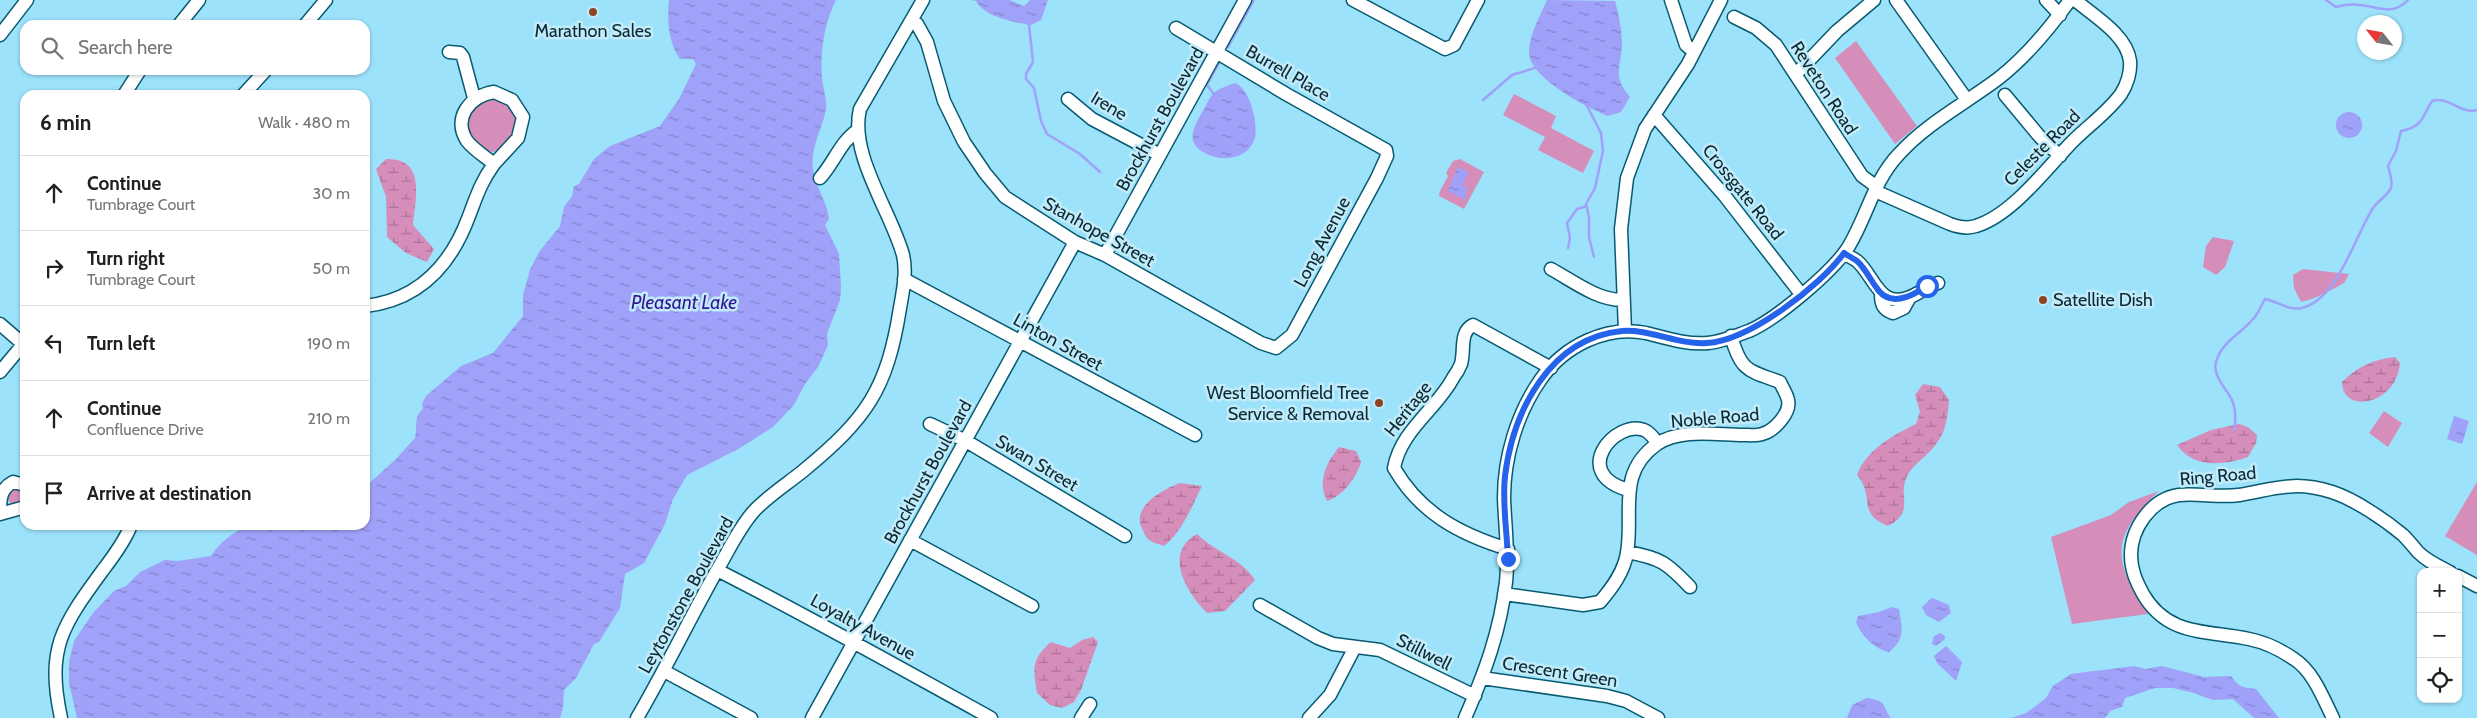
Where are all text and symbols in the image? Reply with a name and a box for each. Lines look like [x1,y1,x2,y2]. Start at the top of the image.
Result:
marker: Marathon Sales [587,6,599,18]
north arrow [2357,15,2402,60]
search box [20,20,370,75]
place label: Marathon Sales [535,20,651,42]
icon: search [38,34,66,62]
text: Search here [78,36,172,59]
street label: Reveton Road [1786,37,1862,139]
street label: Burrell Place [1242,40,1334,106]
street label: Brockhurst Boulevard [1111,43,1209,195]
street label: Irene [1087,87,1131,125]
street label: Celeste Road [1999,105,2085,191]
text: 6 min [40,110,91,135]
text: Walk · 480 m [258,113,350,132]
street label: Crossgate Road [1698,140,1788,244]
text: Continue [87,172,161,195]
icon: ahead [40,179,68,207]
text: 30 m [313,184,350,203]
street label: Stanhope Street [1039,192,1159,272]
street label: Long Avenue [1289,193,1355,291]
text: Tumbrage Court [87,195,195,214]
text: Turn right [87,247,165,270]
icon: right [40,254,68,282]
text: 50 m [313,259,350,278]
text: Tumbrage Court [87,270,195,289]
route start [1916,275,1939,298]
place label: Satellite Dish [2053,289,2153,311]
water label: Pleasant Lake [631,291,737,314]
marker: Satellite Dish [2037,294,2049,306]
street label: Linton Street [1009,308,1107,376]
icon: left [40,329,68,357]
text: Turn left [87,332,155,355]
text: 190 m [307,334,350,353]
street label: Heritage [1380,377,1436,441]
place label: West Bloomfield Tree Service & Removal [1207,382,1370,425]
street label: Brockhurst Boulevard [879,396,977,548]
text: Continue [87,397,161,420]
marker: West Bloomfield Tree Service & Removal [1373,397,1385,409]
street label: Noble Road [1670,403,1760,433]
icon: ahead [40,404,68,432]
text: 210 m [308,409,350,428]
text: Confluence Drive [87,420,204,439]
street label: Swan Street [992,430,1082,496]
street label: Ring Road [2179,462,2257,490]
icon: arrive [40,479,68,507]
text: Arrive at destination [87,482,251,505]
street label: Leytonstone Boulevard [634,513,738,677]
route end [1497,548,1520,571]
map controls [2417,568,2462,703]
button: + [2417,568,2462,613]
street label: Loyalty Avenue [807,589,919,665]
button: − [2417,613,2462,658]
street label: Stillwell [1393,629,1456,676]
street label: Crescent Green [1501,652,1619,692]
button: locate [2417,658,2462,703]

